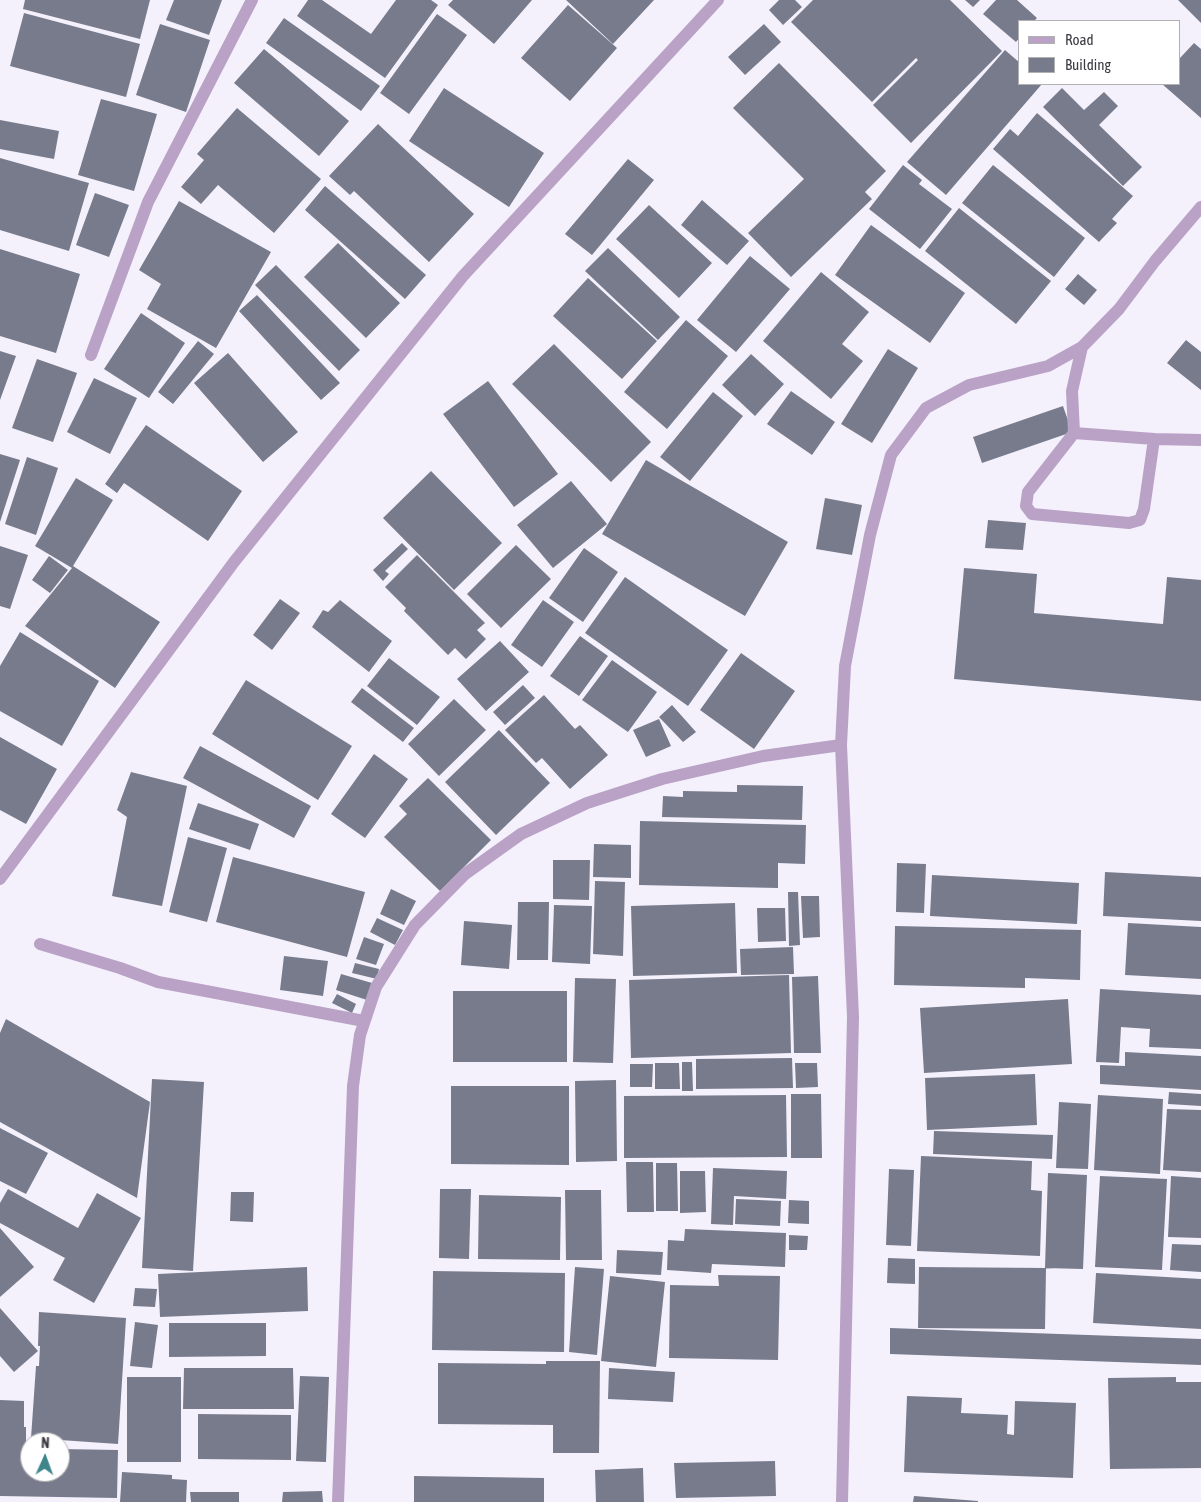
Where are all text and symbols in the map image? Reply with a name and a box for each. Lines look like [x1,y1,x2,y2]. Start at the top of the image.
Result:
legend [1018,20,1181,85]
text: Road [1065,31,1094,48]
text: Building [1065,56,1111,73]
north arrow [20,1432,70,1482]
text: N [41,1435,50,1451]

